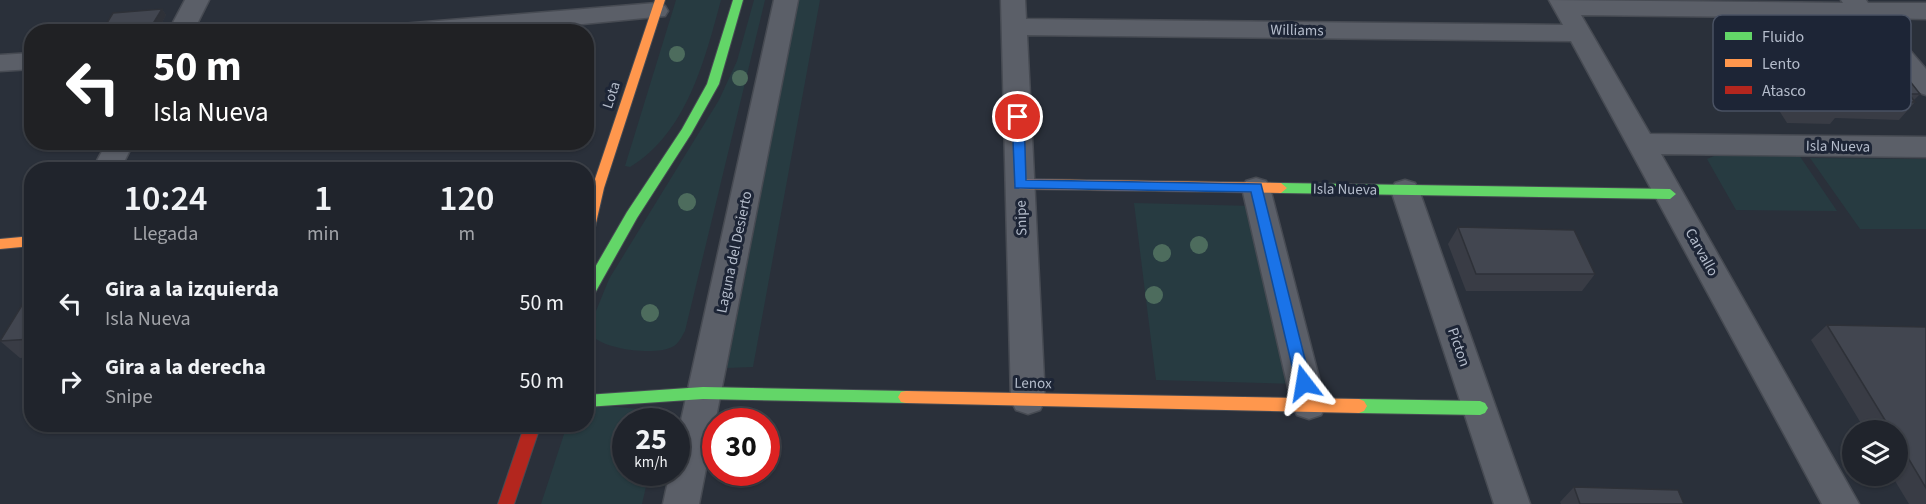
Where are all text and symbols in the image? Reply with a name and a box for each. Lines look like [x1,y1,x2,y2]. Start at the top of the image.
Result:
legend [1713,15,1911,111]
street label: Williams [1270,20,1324,41]
text: Fluido [1762,26,1804,48]
text: 50 m [153,37,242,97]
icon: left [54,48,132,126]
text: Lento [1762,53,1800,75]
street label: Lota [597,79,626,111]
text: Atasco [1762,80,1806,102]
pin [992,91,1043,142]
text: Isla Nueva [153,93,269,132]
icon: arrive [1001,100,1034,133]
street label: Isla Nueva [1806,135,1870,158]
text: 10:24 [124,173,207,224]
text: 1 [314,173,332,224]
text: 120 [439,173,494,224]
street label: Isla Nueva [1313,178,1377,201]
street label: Laguna del Desierto [711,189,758,315]
street label: Snipe [1010,200,1033,236]
text: Llegada [133,220,198,248]
text: min [307,220,339,248]
text: m [458,220,475,248]
street label: Carvallo [1680,225,1723,280]
text: Gira a la izquierda [105,273,279,305]
icon: left [54,287,87,320]
text: 50 m [519,287,564,319]
text: Isla Nueva [105,305,191,333]
street label: Picton [1442,325,1475,370]
text: Gira a la derecha [105,351,266,383]
position arrow [1272,351,1336,415]
icon: right [54,365,87,398]
text: 50 m [519,365,564,397]
street label: Lenox [1014,373,1052,394]
text: Snipe [105,383,153,411]
speed limit sign: 30 [702,408,780,486]
text: 25 [635,418,667,461]
map controls [1842,420,1908,486]
button: layers [1842,420,1908,486]
text: km/h [634,452,668,473]

